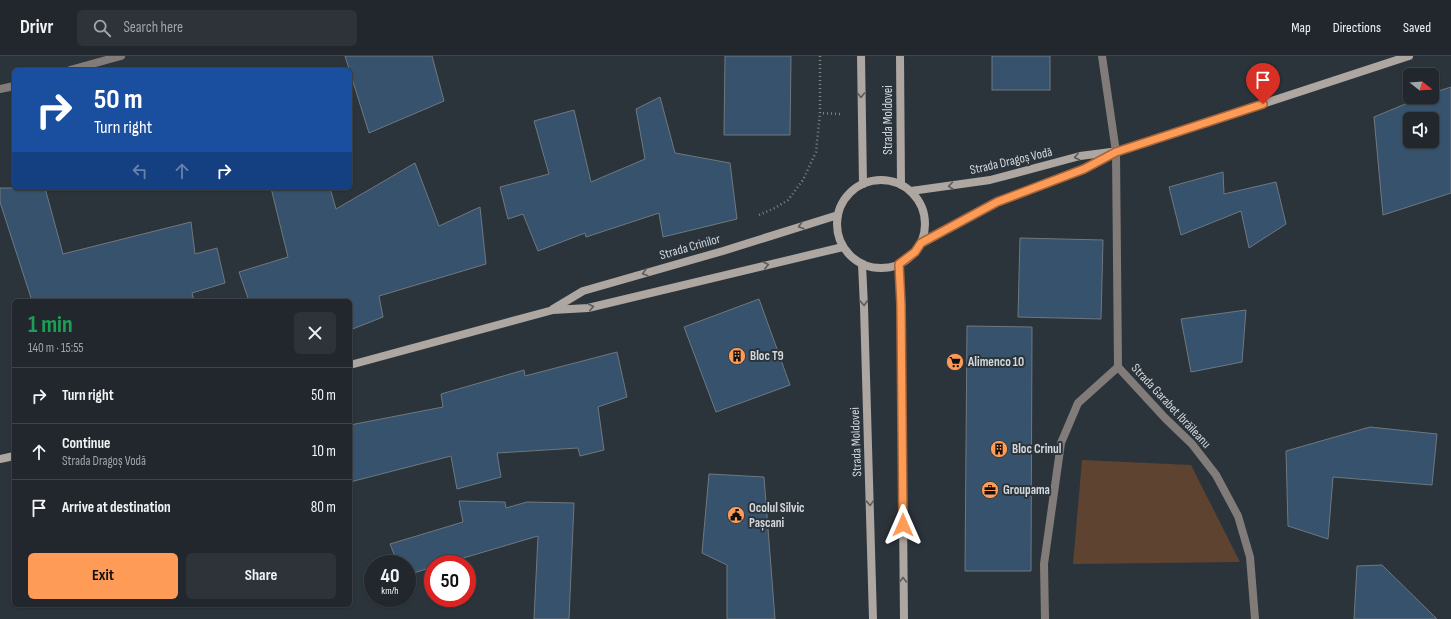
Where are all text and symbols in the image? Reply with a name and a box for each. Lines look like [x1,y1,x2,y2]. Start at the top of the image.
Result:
search box [77,10,357,46]
text: Drivr [20,16,53,39]
icon: search [91,17,113,39]
text: Search here [123,18,183,37]
text: Map [1291,19,1311,36]
text: Directions [1333,19,1381,36]
text: Saved [1403,19,1431,36]
pin [1246,63,1280,104]
north arrow [1403,68,1439,104]
map controls [1403,68,1439,148]
icon: arrive [1252,69,1274,91]
text: 50 m [94,83,143,116]
icon: right [28,84,80,136]
street label: Strada Moldovei [880,85,896,155]
one-way arrow [857,92,865,98]
button: sound [1403,112,1439,148]
text: Turn right [94,117,152,138]
street label: Strada Dragoș Vodă [968,144,1054,178]
one-way arrow [1074,153,1081,161]
icon: left [129,160,151,182]
icon: ahead [171,160,193,182]
icon: right [213,160,235,182]
one-way arrow [948,181,954,190]
one-way arrow [797,221,804,230]
street label: Strada Crinilor [658,231,722,263]
one-way arrow [763,262,769,270]
one-way arrow [642,268,649,277]
one-way arrow [860,300,869,306]
one-way arrow [588,303,595,312]
text: 1 min [28,310,73,339]
button: close [294,312,336,354]
text: 140 m · 15:55 [28,340,84,356]
building icon: Bloc T9 [727,346,747,366]
place label: Bloc T9 [750,348,784,364]
supermarket icon: Alimenco 10 [945,352,965,372]
place label: Alimenco 10 [967,354,1024,370]
street label: Strada Garabet Ibrăileanu [1128,360,1214,452]
icon: right [28,385,50,407]
text: Turn right [62,386,114,405]
text: 50 m [311,386,336,405]
street label: Strada Moldovei [847,407,865,477]
text: Continue [62,434,111,453]
building icon: Bloc Crinul [989,439,1009,459]
icon: ahead [28,441,50,463]
place label: Bloc Crinul [1012,441,1062,457]
text: 10 m [312,442,336,461]
text: Strada Dragoș Vodă [62,453,146,469]
office icon: Groupama [980,480,1000,500]
place label: Groupama [1003,482,1050,498]
icon: arrive [28,497,50,519]
text: Arrive at destination [62,498,171,517]
text: 80 m [311,498,336,517]
place label: Ocolul Silvic Pașcani [749,500,805,531]
one-way arrow [866,500,874,506]
position arrow [882,504,924,546]
public building icon: Ocolul Silvic Pașcani [726,505,746,525]
button: Exit [28,553,178,599]
button: Share [186,553,336,599]
speed limit sign: 50 [424,555,476,607]
text: 40 [381,564,399,588]
one-way arrow [899,577,907,583]
text: km/h [381,585,399,597]

